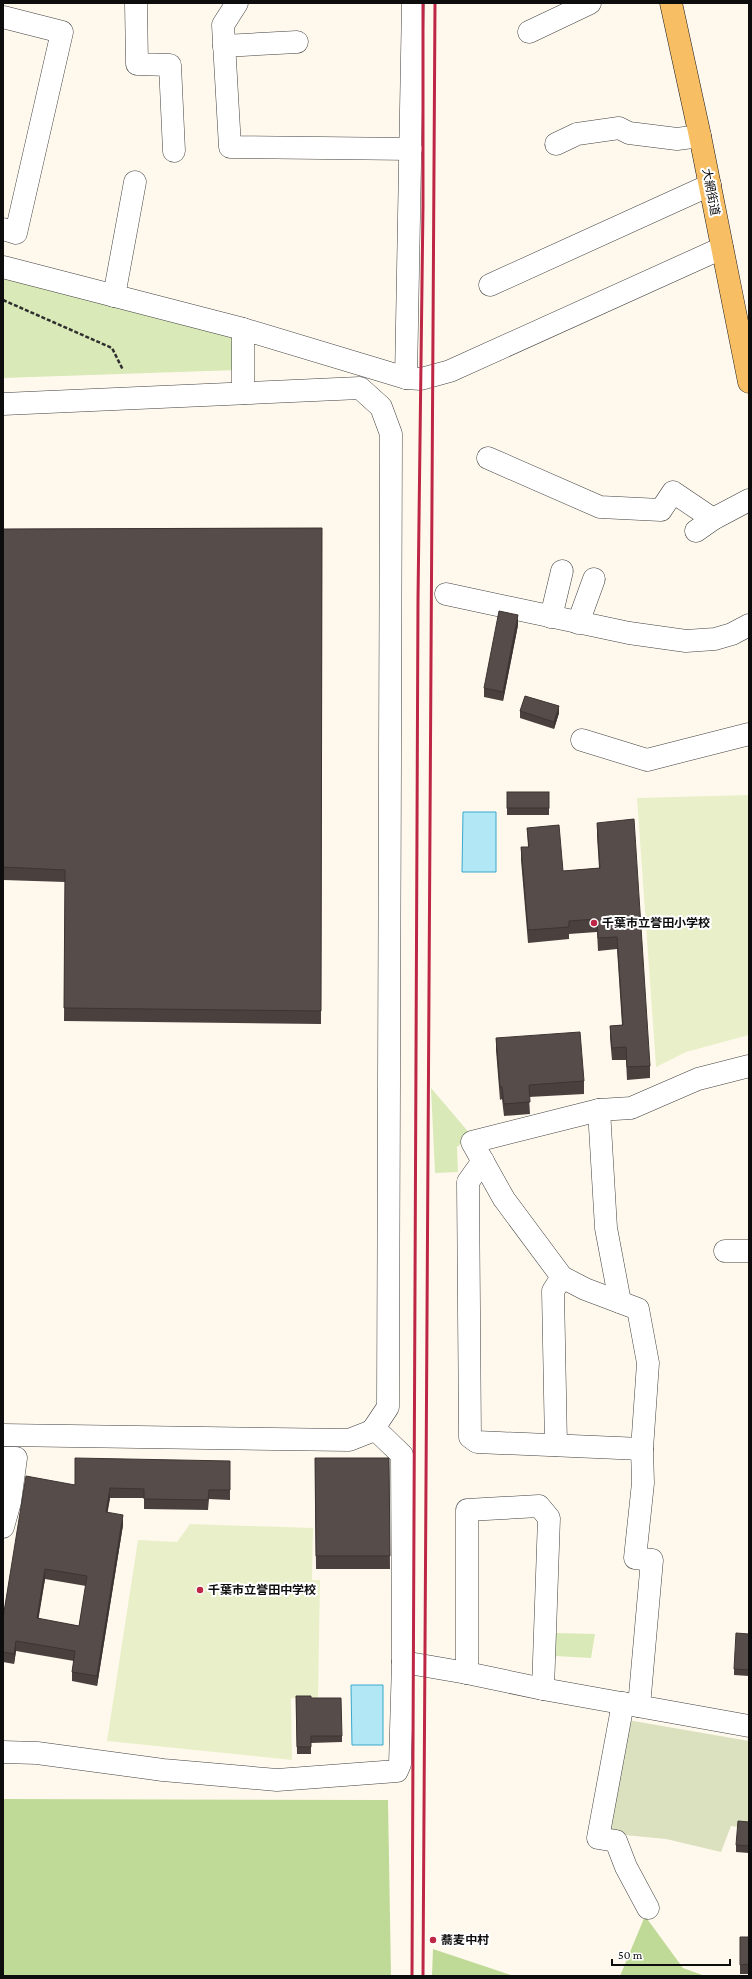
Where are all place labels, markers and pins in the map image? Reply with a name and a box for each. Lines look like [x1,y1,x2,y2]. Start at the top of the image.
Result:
place label: 千葉市立誉田小学校 [602,916,710,930]
marker: 千葉市立誉田小学校 [589,918,599,928]
place label: 千葉市立誉田中学校 [208,1583,316,1597]
marker: 千葉市立誉田中学校 [195,1585,205,1595]
place label: 蕎麦中村 [441,1933,489,1947]
marker: 蕎麦中村 [428,1935,438,1945]

